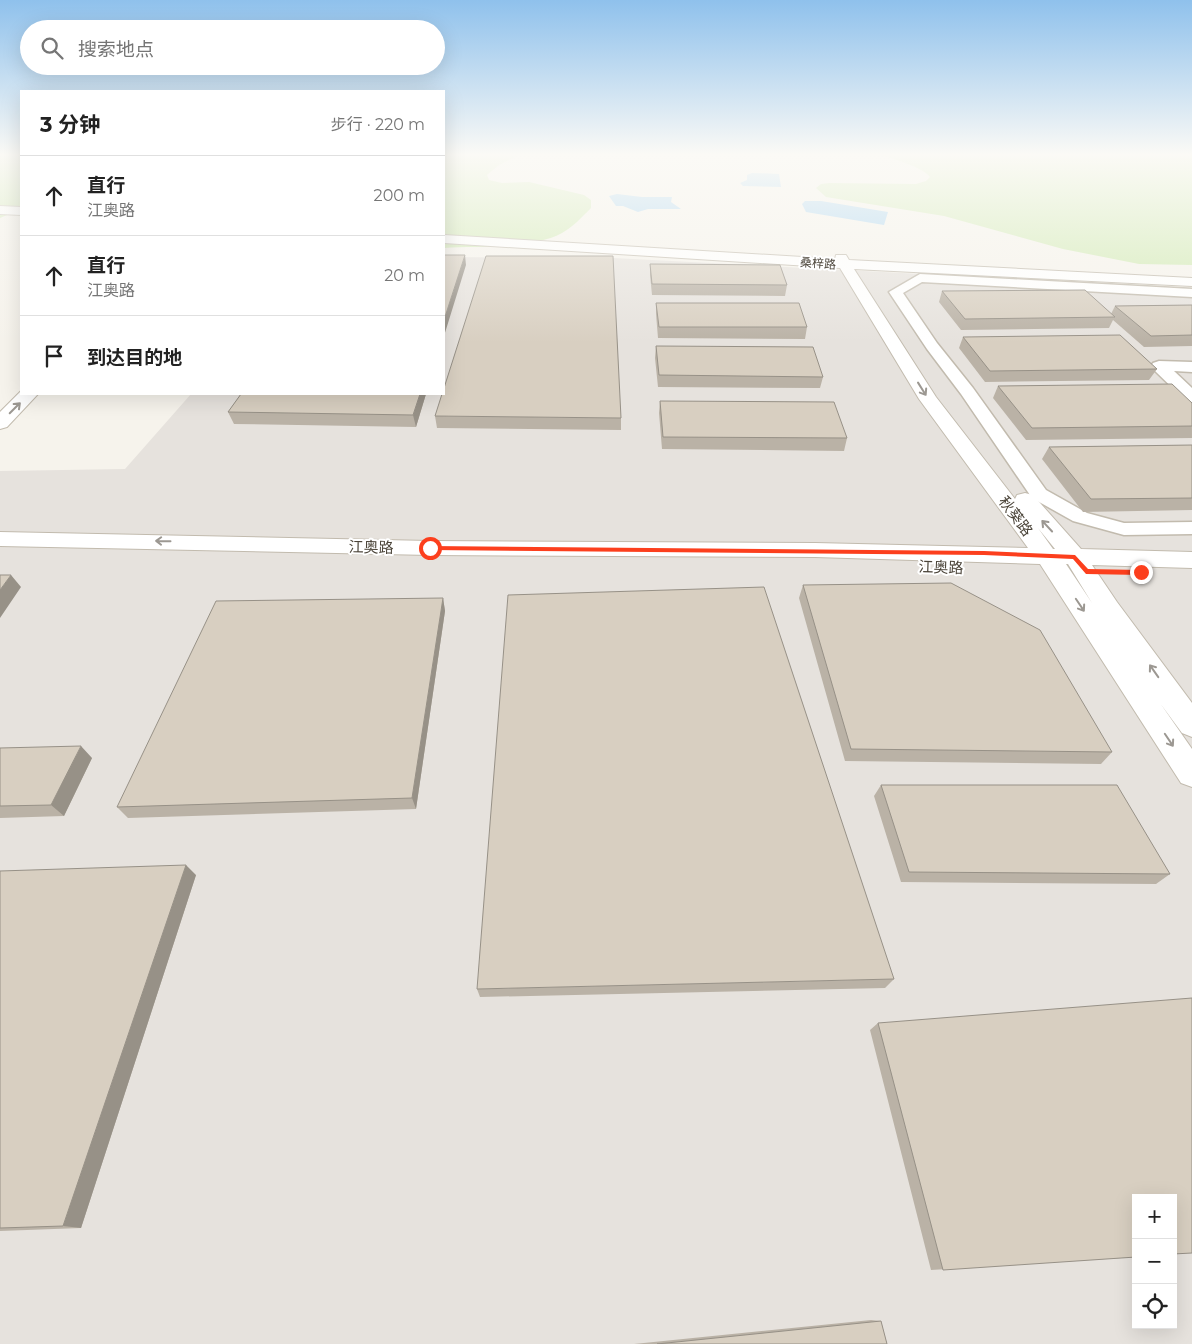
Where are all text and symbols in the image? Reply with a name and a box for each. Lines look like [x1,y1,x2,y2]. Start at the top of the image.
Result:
search box [20,20,445,75]
icon: search [38,34,66,62]
text: 搜索地点 [78,38,154,61]
text: 3 分钟 [40,112,100,137]
text: 步行 · 220 m [331,115,425,134]
text: 直行 [87,174,125,197]
icon: ahead [40,182,68,210]
text: 200 m [374,186,425,205]
text: 江奥路 [87,201,135,220]
text: 直行 [87,254,125,277]
street label: 桑梓路 [800,254,836,272]
icon: ahead [40,262,68,290]
text: 20 m [384,266,425,285]
text: 江奥路 [87,281,135,300]
icon: arrive [40,342,68,370]
text: 到达目的地 [87,346,182,369]
one-way arrow [917,381,927,395]
one-way arrow [8,402,21,414]
street label: 秋葵路 [995,492,1037,540]
one-way arrow [1041,520,1053,533]
one-way arrow [156,536,172,546]
street label: 江奥路 [348,537,394,557]
route start [419,537,442,560]
street label: 江奥路 [918,557,964,577]
route end [1130,561,1153,584]
one-way arrow [1075,597,1085,611]
one-way arrow [1148,665,1159,678]
one-way arrow [1164,733,1175,747]
map controls [1132,1194,1177,1329]
button: + [1132,1194,1177,1239]
button: − [1132,1239,1177,1284]
button: locate [1132,1284,1177,1329]

